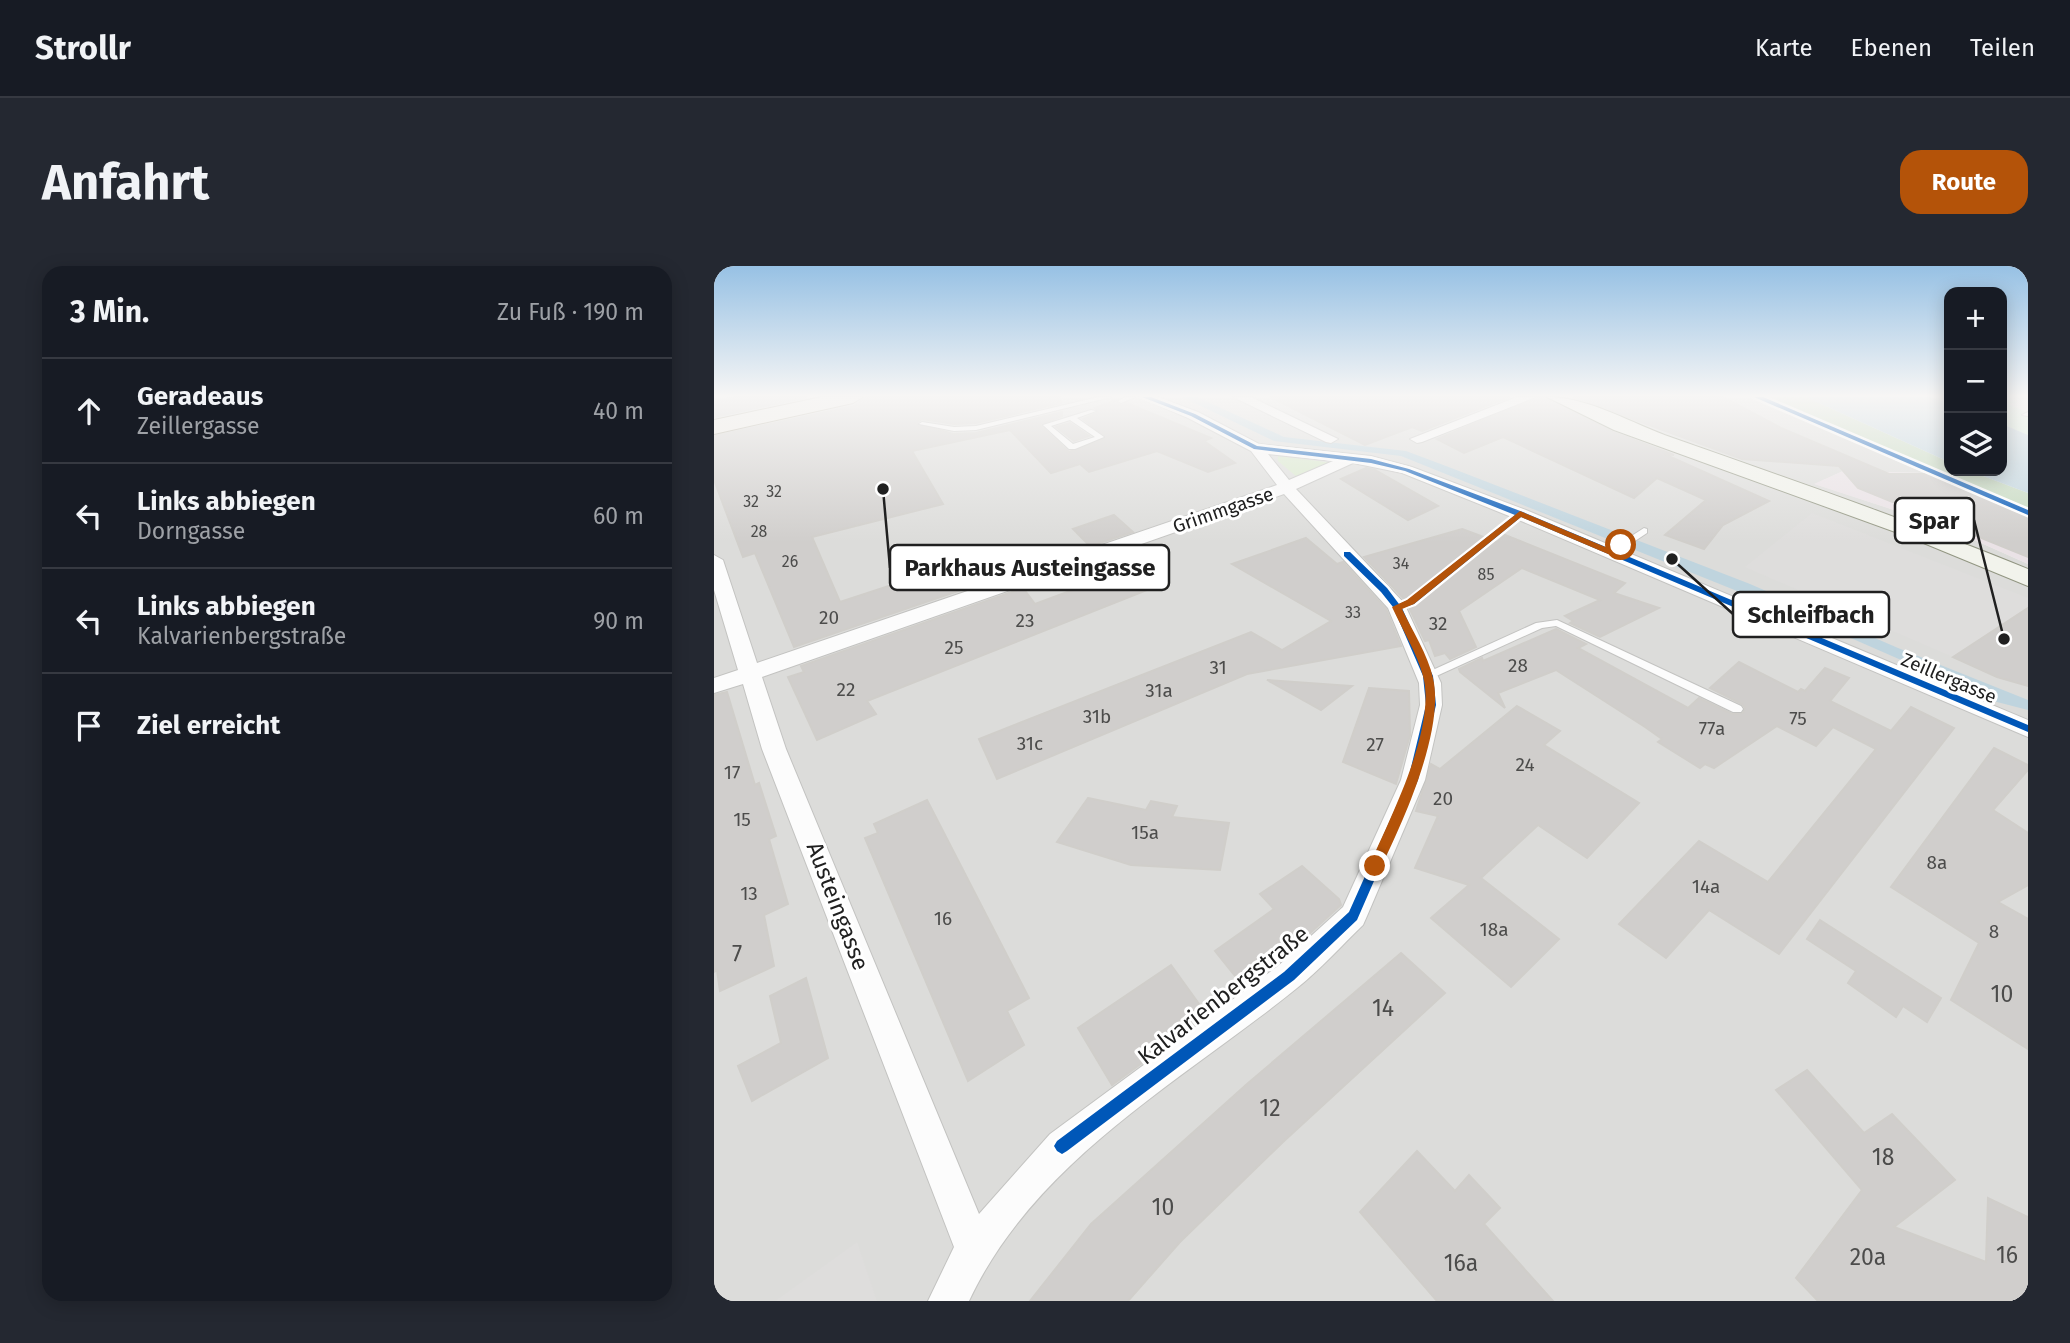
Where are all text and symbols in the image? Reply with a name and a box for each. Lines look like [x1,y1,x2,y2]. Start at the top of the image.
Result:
text: Strollr [35,28,131,68]
text: Karte [1755,34,1813,62]
text: Ebenen [1851,34,1932,62]
text: Teilen [1970,34,2035,62]
button: Route [1900,150,2028,214]
text: Anfahrt [42,153,209,212]
map controls [1944,287,2007,476]
button: + [1944,287,2007,350]
text: 3 Min. [70,294,149,330]
text: Zu Fuß · 190 m [497,298,644,326]
button: − [1944,350,2007,413]
text: Geradeaus [137,381,263,412]
icon: ahead [70,392,108,430]
text: 40 m [593,397,644,425]
text: Zeillergasse [137,412,260,440]
button: layers [1944,413,2007,476]
house number: 32 [766,482,782,501]
street label: Grimmgasse [1170,482,1276,538]
text: Links abbiegen [137,486,316,517]
house number: 32 [743,492,759,511]
icon: left [70,497,108,535]
callout: Spar [1895,498,1974,543]
text: 60 m [593,502,644,530]
text: Spar [1909,507,1960,535]
text: Dorngasse [137,517,245,545]
house number: 28 [751,522,768,541]
route start [1605,529,1636,560]
callout: Parkhaus Austeingasse [890,545,1169,590]
house number: 26 [782,552,798,571]
text: Parkhaus Austeingasse [904,554,1156,582]
house number: 34 [1393,554,1410,573]
house number: 85 [1478,565,1494,584]
text: Links abbiegen [137,591,316,622]
callout: Schleifbach [1733,592,1889,637]
text: Schleifbach [1747,601,1875,629]
icon: left [70,602,108,640]
house number: 33 [1345,603,1361,622]
house number: 20 [819,606,839,629]
text: 90 m [593,607,644,635]
house number: 23 [1016,609,1034,632]
house number: 32 [1429,612,1447,635]
text: Kalvarienbergstraße [137,622,346,650]
house number: 25 [945,636,963,659]
street label: Zeillergasse [1898,648,2000,708]
house number: 28 [1508,654,1528,677]
house number: 31 [1209,656,1227,679]
house number: 22 [837,678,855,701]
house number: 31a [1145,679,1173,702]
house number: 31b [1083,705,1111,728]
icon: arrive [70,707,108,745]
house number: 75 [1789,707,1807,730]
text: Ziel erreicht [137,710,280,741]
house number: 77a [1699,717,1725,740]
house number: 31c [1017,732,1043,755]
house number: 27 [1366,733,1384,756]
house number: 24 [1515,753,1535,776]
house number: 17 [724,761,740,784]
house number: 20 [1433,787,1453,810]
house number: 15 [733,808,751,831]
house number: 15a [1131,821,1159,844]
street label: Austeingasse [801,838,875,974]
route end [1359,850,1390,881]
house number: 8a [1927,851,1947,874]
house number: 14a [1692,875,1720,898]
house number: 13 [740,882,758,905]
house number: 16 [934,907,952,930]
house number: 18a [1479,918,1509,941]
street label: Kalvarienbergstraße [1132,920,1314,1070]
house number: 8 [1989,920,1999,943]
house number: 7 [732,940,742,968]
house number: 10 [1991,980,2013,1008]
house number: 14 [1372,994,1394,1022]
house number: 12 [1259,1094,1281,1122]
house number: 18 [1872,1143,1894,1171]
house number: 10 [1152,1193,1174,1221]
house number: 16 [1996,1241,2018,1269]
house number: 20a [1850,1243,1886,1271]
house number: 16a [1444,1249,1478,1277]

